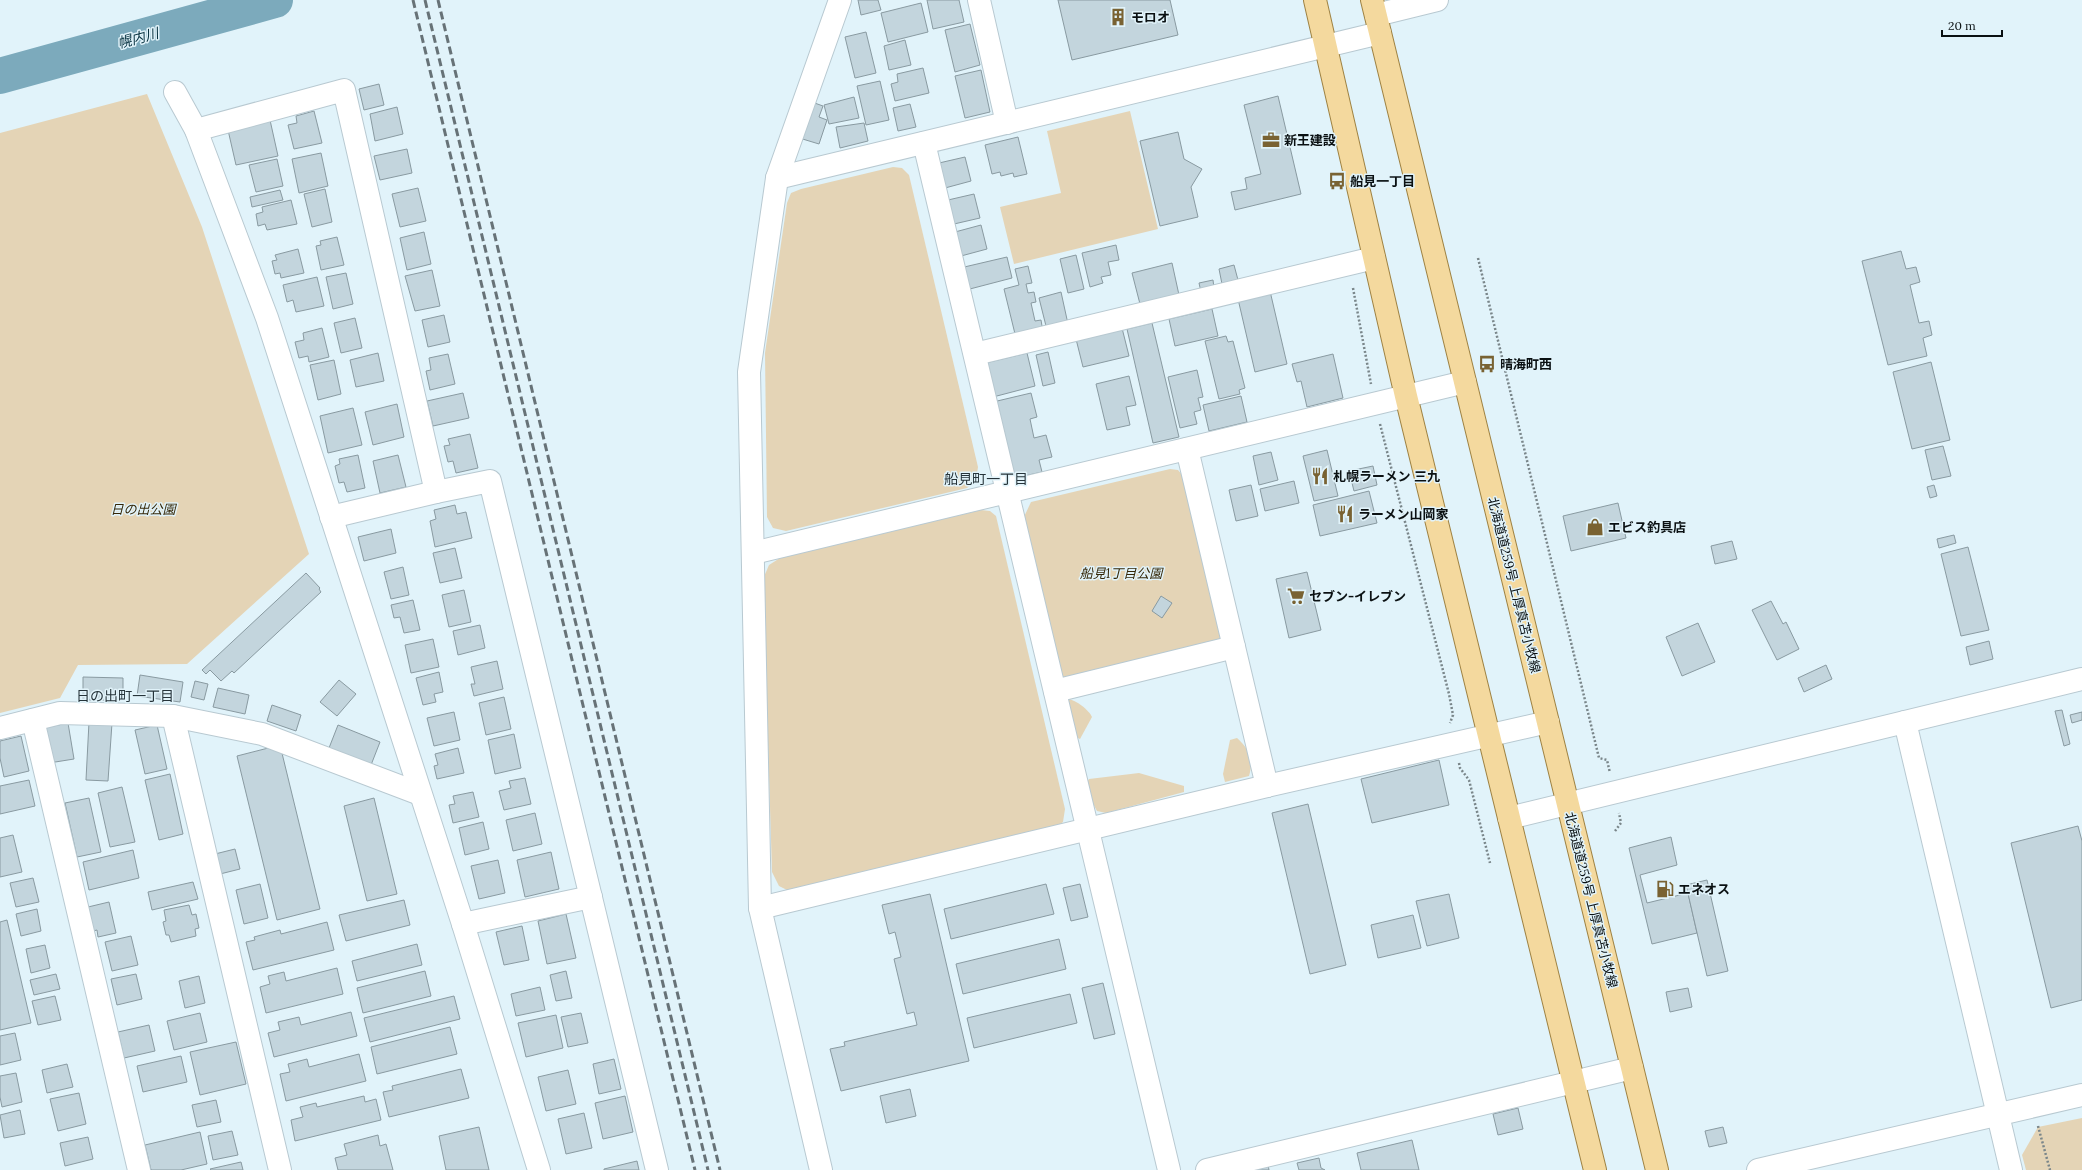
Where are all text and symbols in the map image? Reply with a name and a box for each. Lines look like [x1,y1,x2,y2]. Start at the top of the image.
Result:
building icon: モロオ [1108,7,1128,27]
place label: モロオ [1131,9,1170,26]
scale bar [1942,12,2002,38]
text: 20 m [1948,18,1976,33]
water label: 幌内川 [115,23,163,52]
office icon: 新王建設 [1261,130,1281,150]
place label: 新王建設 [1284,132,1336,149]
bus stop icon: 船見一丁目 [1327,171,1347,191]
place label: 船見一丁目 [1350,173,1415,190]
bus stop icon: 晴海町西 [1477,354,1497,374]
place label: 晴海町西 [1500,356,1552,373]
restaurant icon: 札幌ラーメン 三九 [1310,466,1330,486]
place label: 札幌ラーメン 三九 [1333,468,1440,485]
district label: 船見町一丁目 [944,470,1028,488]
street label: 北海道道259号 上厚真苫小牧線 [1484,495,1544,675]
park label: 日の出公園 [110,501,177,518]
restaurant icon: ラーメン山岡家 [1335,504,1355,524]
place label: ラーメン山岡家 [1358,506,1448,523]
shop icon: エビス釣具店 [1585,517,1605,537]
place label: エビス釣具店 [1608,519,1686,536]
park label: 船見1丁目公園 [1080,565,1164,582]
supermarket icon: セブン-イレブン [1286,586,1306,606]
place label: セブン-イレブン [1309,588,1406,605]
district label: 日の出町一丁目 [76,687,174,705]
street label: 北海道道259号 上厚真苫小牧線 [1561,810,1621,990]
fuel station icon: エネオス [1655,879,1675,899]
place label: エネオス [1678,881,1730,898]

